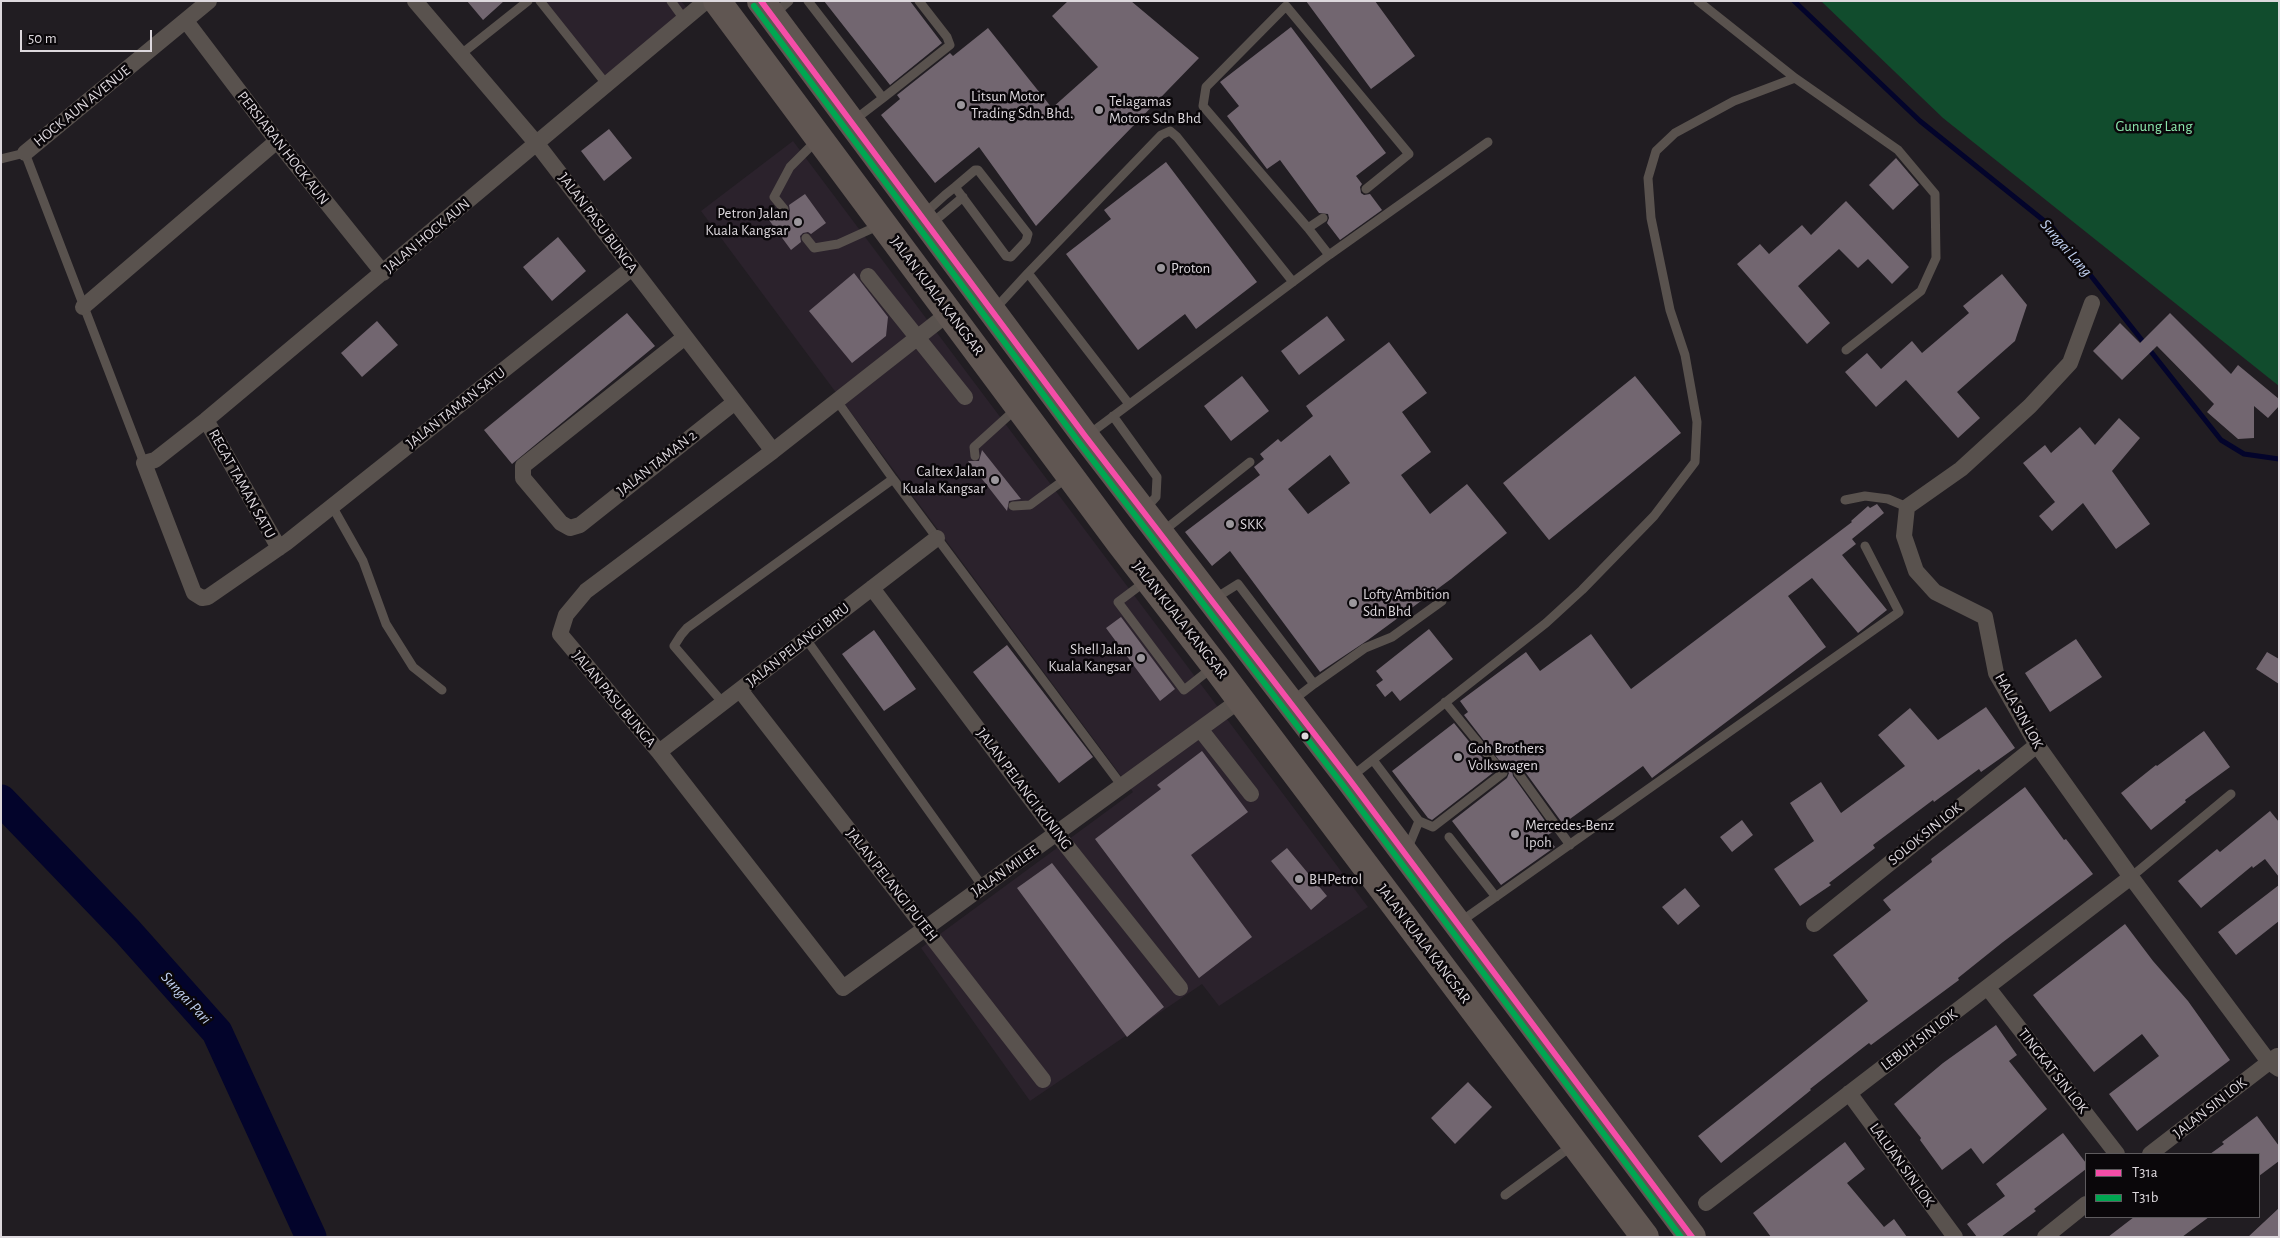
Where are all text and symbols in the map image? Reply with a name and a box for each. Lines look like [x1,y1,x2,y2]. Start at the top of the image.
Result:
scale bar [22,20,155,52]
text: 50 m [28,31,57,46]
street label: HOCK AUN AVENUE [30,61,134,151]
place label: Litsun Motor Trading Sdn. Bhd. [971,87,1073,122]
street label: PERSIARAN HOCK AUN [233,88,333,208]
place label: Telagamas Motors Sdn Bhd [1109,92,1201,127]
marker: Litsun Motor Trading Sdn. Bhd. [955,99,967,111]
marker: Telagamas Motors Sdn Bhd [1093,104,1105,116]
park label: Gunung Lang [2115,117,2193,135]
street label: JALAN PASU BUNGA [554,169,642,277]
street label: JALAN HOCK AUN [380,195,474,277]
place label: Petron Jalan Kuala Kangsar [705,204,788,239]
water label: Sungai Lang [2036,215,2096,281]
marker: Petron Jalan Kuala Kangsar [792,216,804,228]
street label: JALAN KUALA KANGSAR [886,233,988,359]
place label: Proton [1171,259,1210,277]
marker: Proton [1155,262,1167,274]
street label: JALAN TAMAN SATU [403,364,509,452]
street label: REGAT TAMAN SATU [205,426,279,542]
street label: JALAN TAMAN 2 [614,426,700,500]
place label: Caltex Jalan Kuala Kangsar [902,462,985,497]
marker: Caltex Jalan Kuala Kangsar [989,474,1001,486]
place label: SKK [1240,515,1263,533]
marker: SKK [1224,518,1236,530]
street label: JALAN KUALA KANGSAR [1128,558,1232,682]
place label: Lofty Ambition Sdn Bhd [1363,585,1450,620]
marker: Lofty Ambition Sdn Bhd [1347,597,1359,609]
street label: JALAN PELANGI BIRU [743,599,853,691]
place label: Shell Jalan Kuala Kangsar [1048,640,1131,675]
street label: JALAN PASU BUNGA [568,647,660,751]
marker: Shell Jalan Kuala Kangsar [1135,652,1147,664]
street label: HALA SIN LOK [1991,670,2047,752]
street label: JALAN PELANGI KUNING [973,725,1075,853]
unlabelled marker [1300,731,1310,741]
place label: Goh Brothers Volkswagen [1468,739,1544,774]
marker: Goh Brothers Volkswagen [1452,751,1464,763]
street label: SOLOK SIN LOK [1884,799,1966,869]
place label: Mercedes-Benz Ipoh [1525,816,1614,851]
street label: JALAN PELANGI PUTEH [842,825,942,945]
marker: Mercedes-Benz Ipoh [1509,828,1521,840]
street label: JALAN MILEE [968,841,1042,901]
place label: BHPetrol [1309,870,1362,888]
marker: BHPetrol [1293,873,1305,885]
street label: JALAN KUALA KANGSAR [1373,881,1475,1007]
water label: Sungai Pari [157,968,215,1028]
street label: LEBUH SIN LOK [1877,1005,1961,1075]
street label: TINGKAT SIN LOK [2014,1025,2092,1117]
street label: JALAN SIN LOK [2170,1074,2250,1142]
street label: LALUAN SIN LOK [1866,1120,1938,1210]
legend [2085,1153,2260,1218]
text: T31a [2132,1165,2158,1180]
text: T31b [2132,1190,2158,1205]

